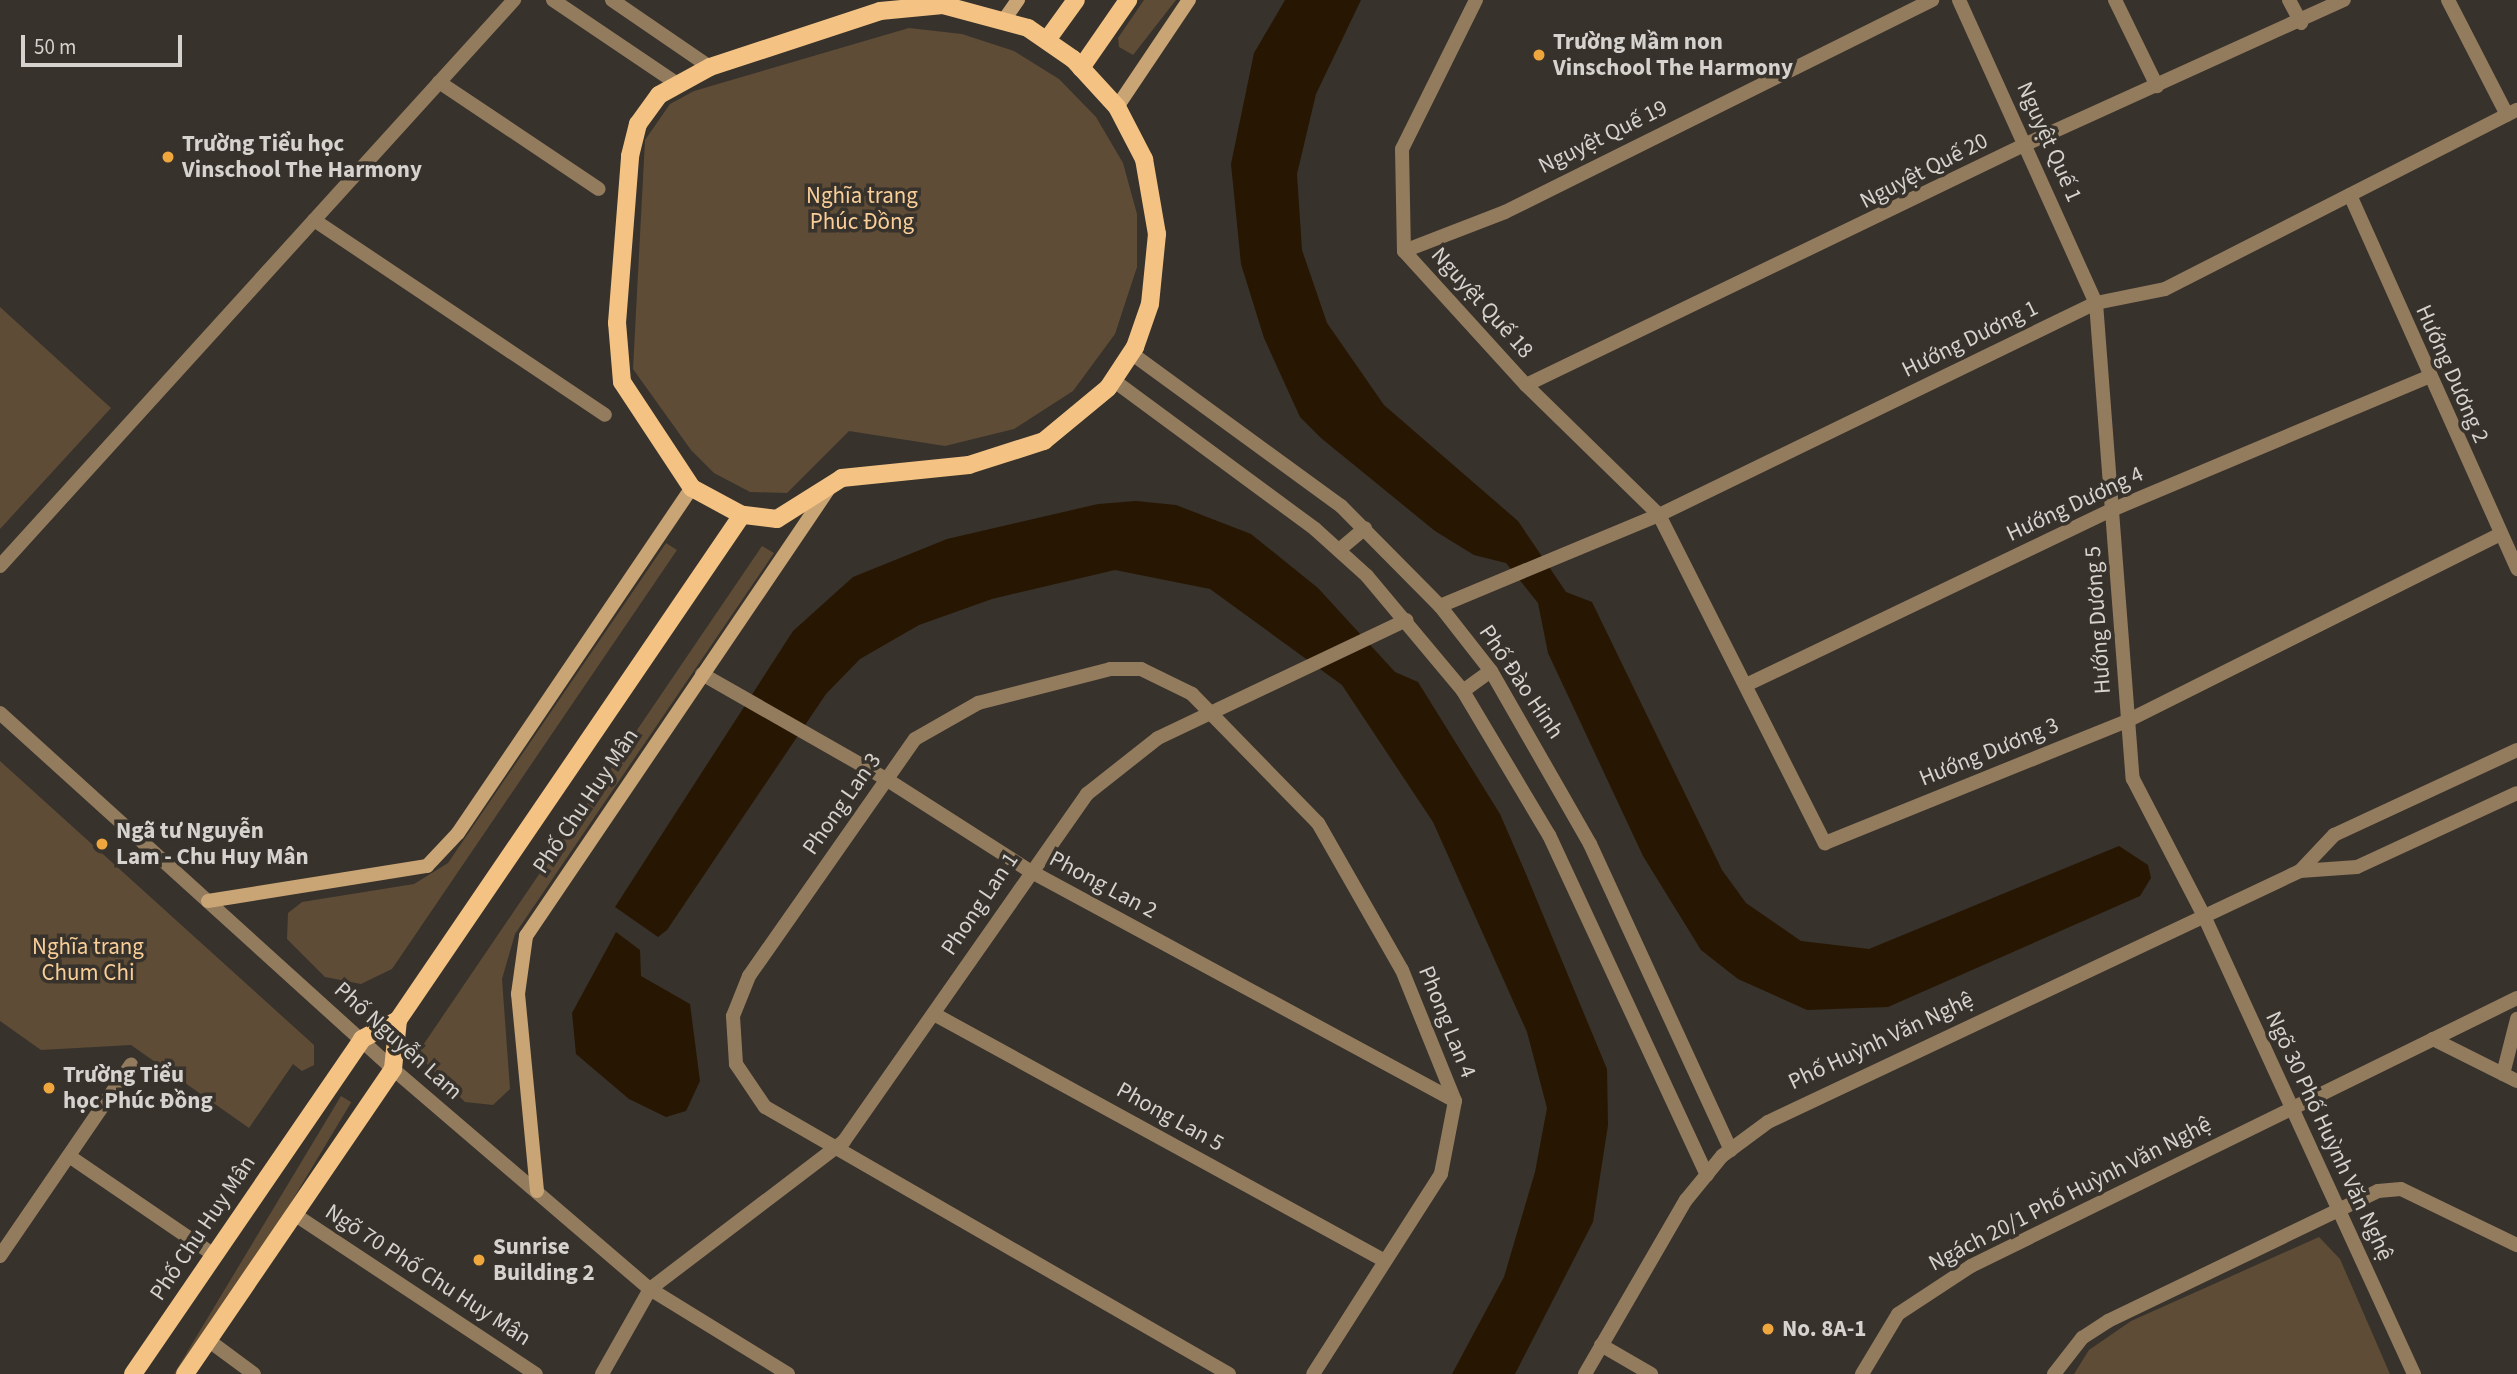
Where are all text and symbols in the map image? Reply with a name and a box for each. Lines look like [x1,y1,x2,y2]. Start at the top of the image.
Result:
scale bar [24,21,186,65]
place label: Trường Mầm non Vinschool The Harmony [1553,28,1793,82]
text: 50 m [34,32,76,62]
marker: Trường Mầm non Vinschool The Harmony [1531,47,1547,63]
street label: Nguyệt Quế 1 [2010,78,2088,206]
street label: Nguyệt Quế 19 [1534,94,1672,180]
street label: Nguyệt Quế 20 [1855,127,1993,215]
place label: Trường Tiểu học Vinschool The Harmony [182,130,422,184]
marker: Trường Tiểu học Vinschool The Harmony [160,149,176,165]
park label: Nghĩa trang Phúc Đồng [806,182,918,236]
street label: Nguyệt Quế 18 [1425,242,1539,364]
street label: Hướng Dương 1 [1897,294,2043,384]
street label: Hướng Dương 2 [2409,301,2495,447]
street label: Hướng Dương 4 [2002,460,2148,548]
street label: Hướng Dương 5 [2079,545,2117,695]
street label: Phố Đào Hinh [1473,620,1569,744]
street label: Hướng Dương 3 [1915,711,2063,793]
street label: Phố Chu Huy Mân [527,723,645,879]
street label: Phong Lan 3 [797,748,887,860]
place label: Ngã tư Nguyễn Lam - Chu Huy Mân [116,817,309,871]
marker: Ngã tư Nguyễn Lam - Chu Huy Mân [94,836,110,852]
street label: Phong Lan 2 [1044,845,1162,925]
street label: Phong Lan 1 [936,847,1024,961]
park label: Nghĩa trang Chum Chi [32,933,144,987]
street label: Phong Lan 4 [1412,962,1482,1082]
street label: Phố Nguyễn Lam [328,976,468,1106]
street label: Phố Huỳnh Văn Nghệ [1784,986,1978,1096]
street label: Ngõ 30 Phố Huỳnh Văn Nghệ [2259,1007,2399,1265]
place label: Trường Tiểu học Phúc Đồng [63,1061,213,1115]
street label: Phong Lan 5 [1112,1076,1228,1158]
marker: Trường Tiểu học Phúc Đồng [41,1080,57,1096]
street label: Ngách 20/1 Phố Huỳnh Văn Nghệ [1924,1111,2216,1277]
street label: Phố Chu Huy Mân [144,1150,262,1306]
street label: Ngõ 70 Phố Chu Huy Mân [320,1198,536,1352]
place label: Sunrise Building 2 [493,1233,595,1287]
marker: Sunrise Building 2 [471,1252,487,1268]
place label: No. 8A-1 [1782,1315,1866,1343]
marker: No. 8A-1 [1760,1321,1776,1337]

